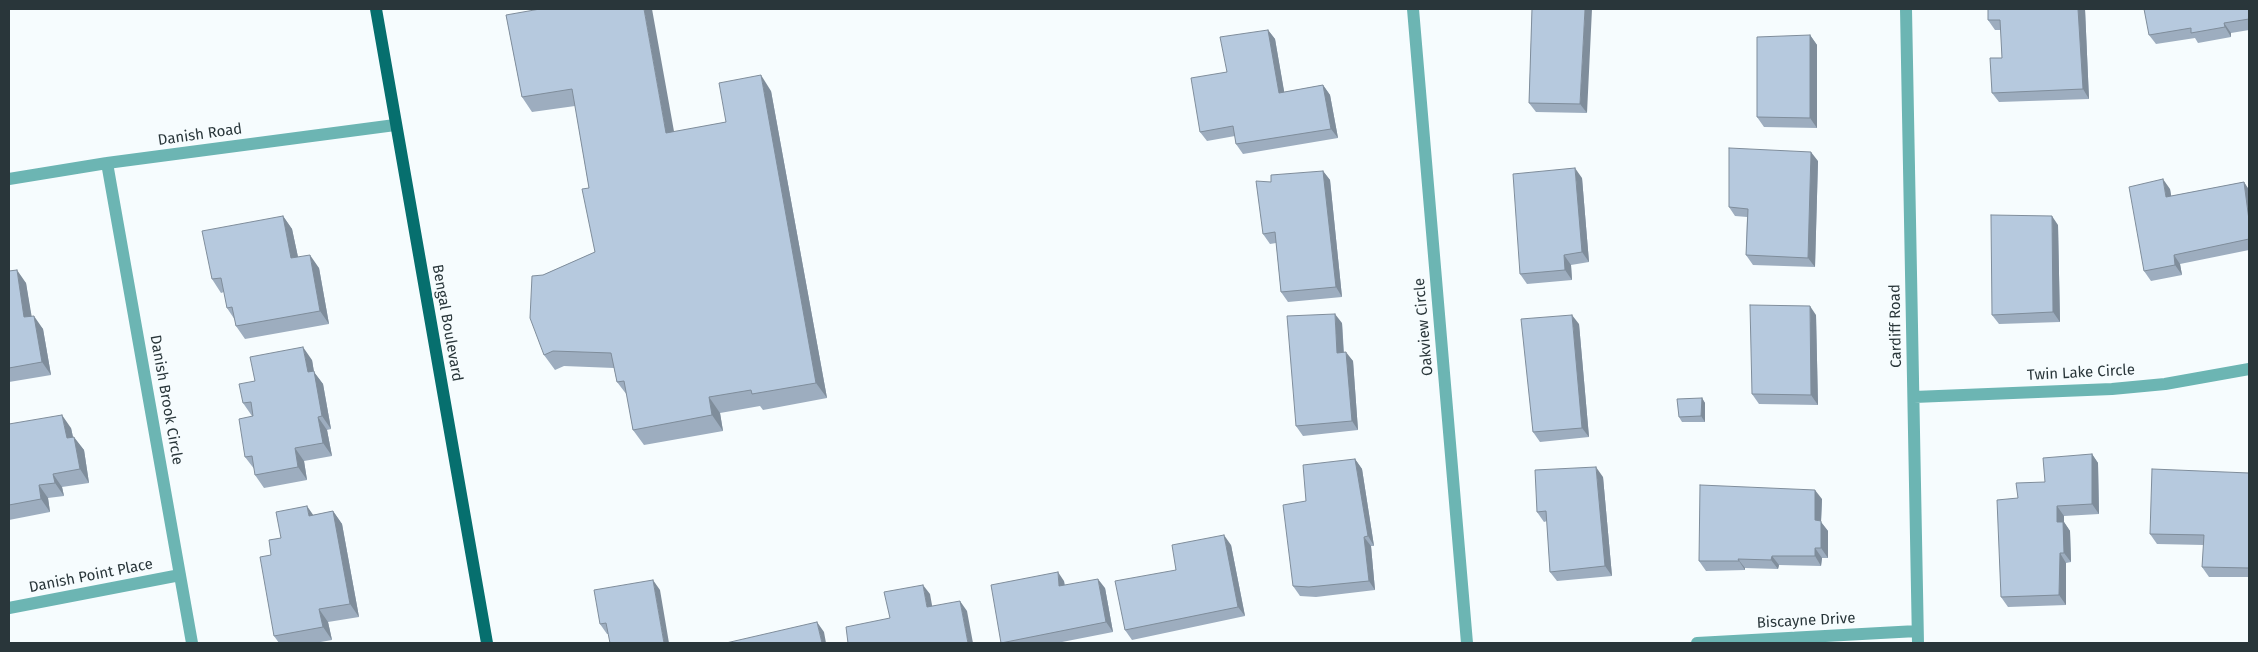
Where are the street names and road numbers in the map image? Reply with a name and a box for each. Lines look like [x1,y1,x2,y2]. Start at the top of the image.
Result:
street label: Danish Road [157,120,243,150]
street label: Bengal Boulevard [428,263,466,383]
street label: Oakview Circle [1411,277,1437,377]
street label: Cardiff Road [1886,284,1906,368]
street label: Danish Brook Circle [146,334,186,466]
street label: Twin Lake Circle [2027,361,2135,385]
street label: Danish Point Place [27,555,155,597]
street label: Biscayne Drive [1756,609,1856,633]

